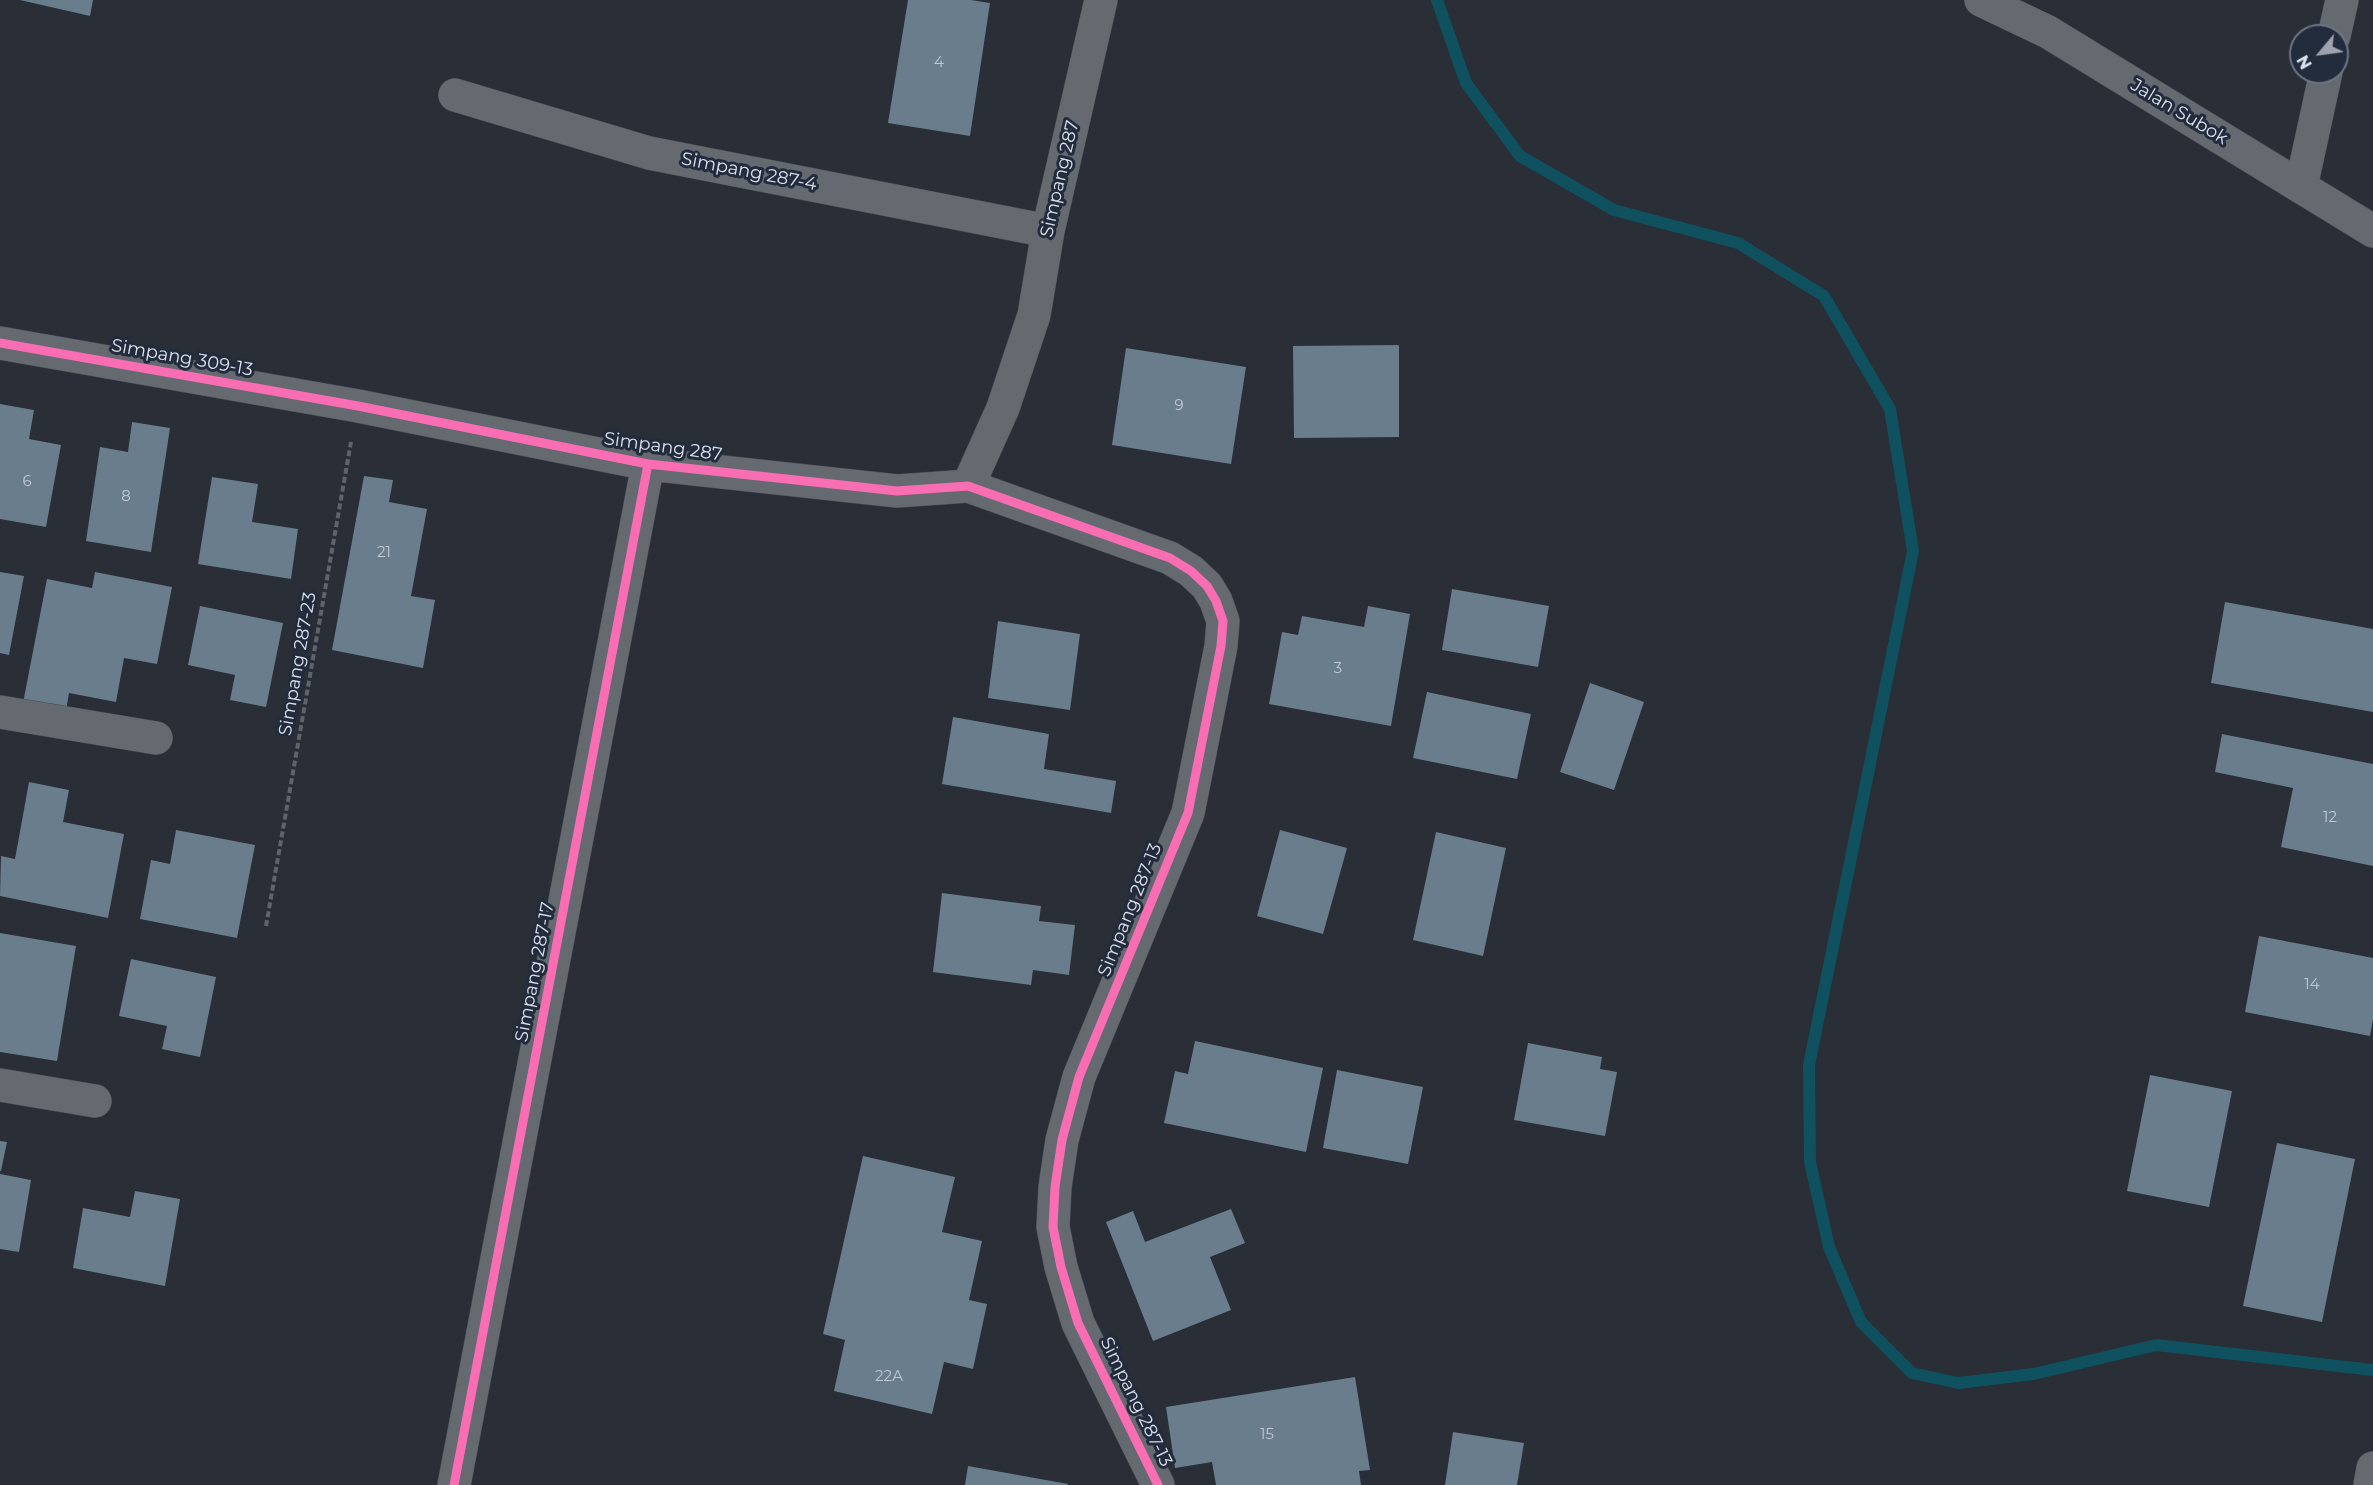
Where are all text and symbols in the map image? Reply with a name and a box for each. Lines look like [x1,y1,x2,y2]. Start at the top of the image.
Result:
north arrow [2289,24,2349,84]
text: N [2293,52,2316,72]
house number: 4 [934,54,944,72]
street label: Jalan Subok [2127,75,2231,149]
street label: Simpang 287 [1036,118,1084,240]
street label: Simpang 287-4 [680,148,818,196]
street label: Simpang 309-13 [110,335,254,381]
house number: 9 [1174,397,1184,415]
street label: Simpang 287 [602,428,724,466]
house number: 6 [22,473,32,491]
house number: 8 [121,488,131,506]
house number: 21 [377,544,391,562]
street label: Simpang 287-23 [275,591,321,737]
house number: 3 [1334,660,1342,678]
house number: 12 [2323,809,2337,827]
street label: Simpang 287-13 [1093,840,1167,980]
street label: Simpang 287-17 [511,900,559,1044]
house number: 14 [2304,976,2320,994]
street label: Simpang 287-13 [1095,1334,1177,1470]
house number: 22A [875,1368,903,1386]
house number: 15 [1260,1426,1274,1444]

